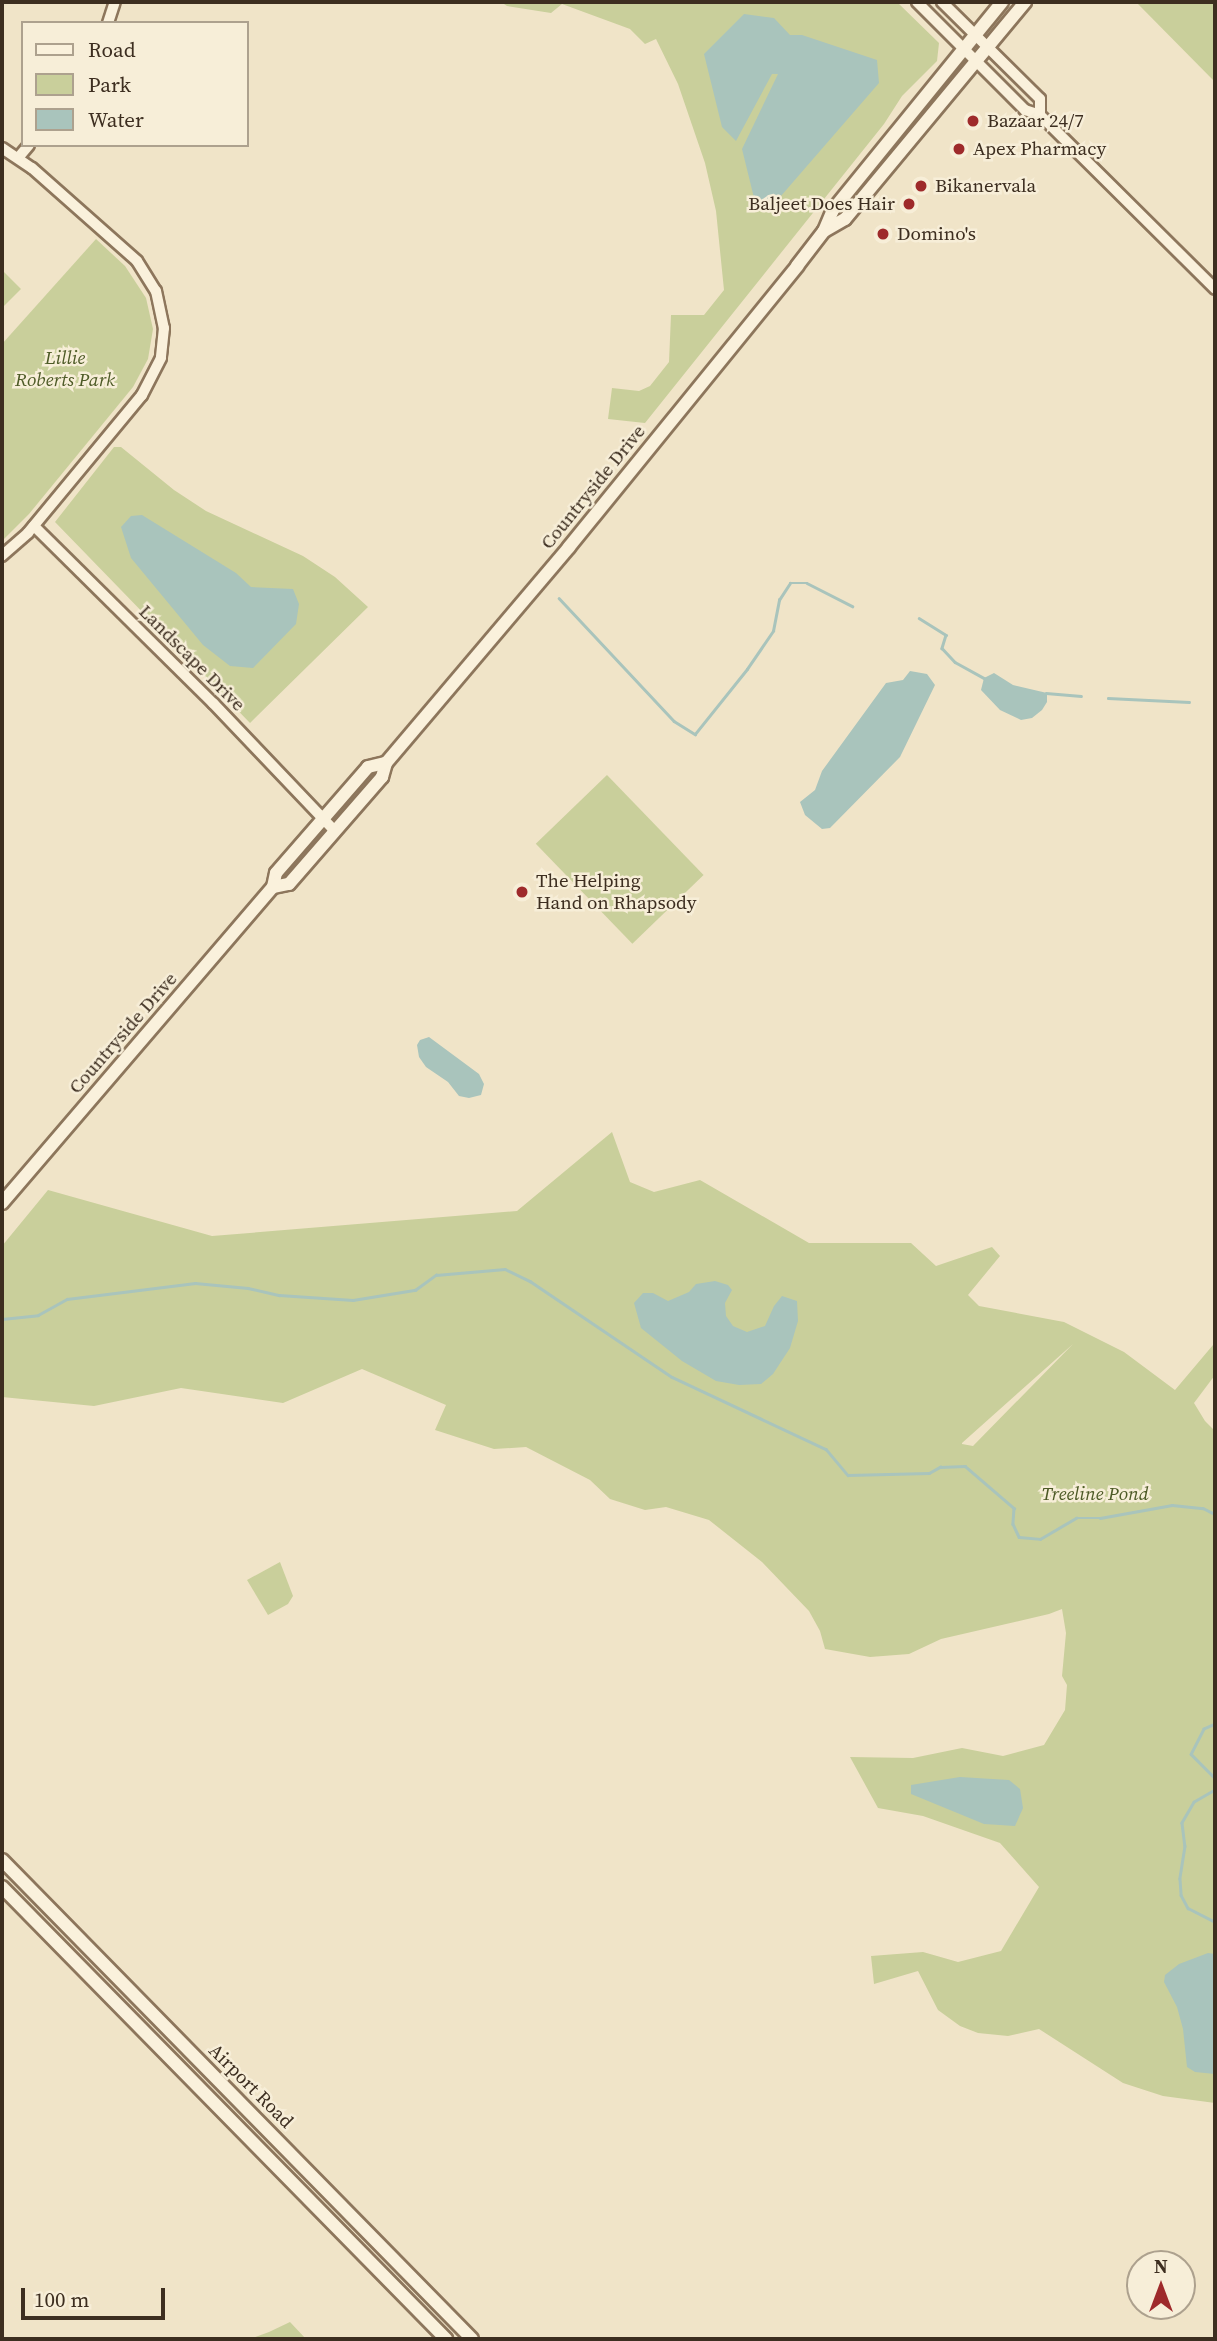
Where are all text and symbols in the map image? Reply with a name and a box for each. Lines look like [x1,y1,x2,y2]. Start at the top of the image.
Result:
legend [21,21,248,147]
text: Road [88,35,136,64]
text: Park [88,70,131,99]
text: Water [88,105,144,134]
place label: Bazaar 24/7 [987,110,1084,132]
marker: Bazaar 24/7 [965,113,981,129]
place label: Apex Pharmacy [973,138,1106,160]
marker: Apex Pharmacy [951,141,967,157]
place label: Bikanervala [935,175,1036,197]
marker: Bikanervala [913,178,929,194]
place label: Baljeet Does Hair [748,193,895,215]
marker: Baljeet Does Hair [901,196,917,212]
place label: Domino's [897,223,976,245]
marker: Domino's [875,226,891,242]
park label: Lillie Roberts Park [15,347,115,391]
street label: Countryside Drive [536,420,650,554]
street label: Landscape Drive [134,600,250,716]
place label: The Helping Hand on Rhapsody [536,870,696,914]
marker: The Helping Hand on Rhapsody [514,884,530,900]
street label: Countryside Drive [64,968,182,1098]
park label: Treeline Pond [1041,1483,1149,1505]
street label: Airport Road [204,2039,298,2133]
north arrow [1126,2250,1196,2320]
text: N [1154,2253,1168,2279]
scale bar [24,2274,168,2318]
text: 100 m [34,2285,89,2314]

